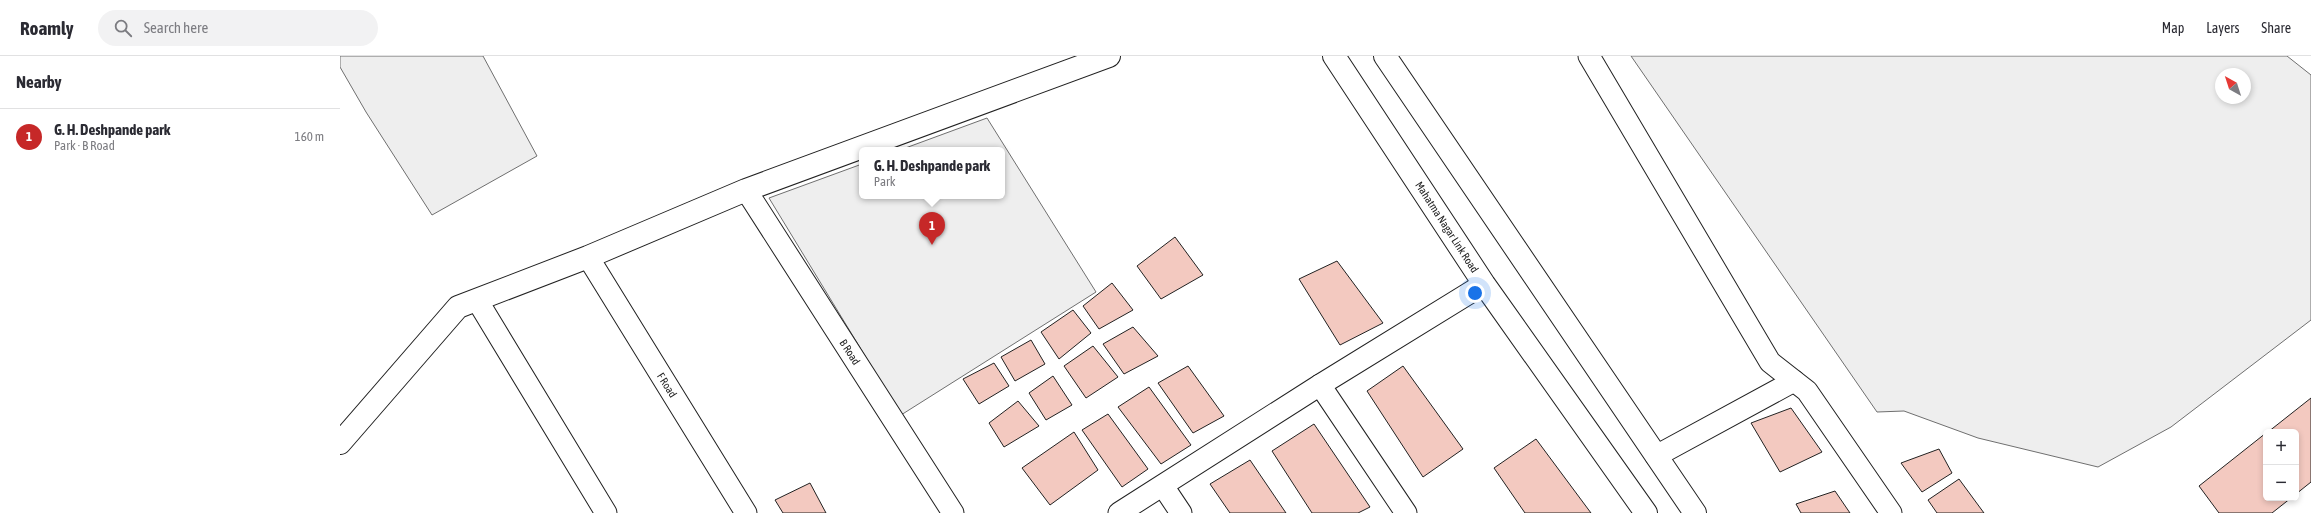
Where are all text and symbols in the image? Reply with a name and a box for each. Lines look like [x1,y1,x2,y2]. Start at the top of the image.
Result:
search box [98,10,378,46]
text: Roamly [20,17,74,39]
icon: search [112,17,134,39]
text: Search here [144,19,208,36]
text: Map [2162,20,2184,36]
text: Layers [2206,20,2239,36]
text: Share [2261,20,2291,36]
north arrow [2215,68,2251,104]
text: Nearby [16,72,62,92]
text: G. H. Deshpande park [54,121,170,138]
text: 1 [26,129,32,144]
text: 160 m [295,129,324,144]
text: Park · B Road [54,138,115,153]
popup [859,147,1005,199]
text: G. H. Deshpande park [874,157,990,174]
text: Park [874,174,896,189]
street label: Mahatma Nagar Link Road [1413,179,1481,275]
pin: 1 [919,212,945,245]
your location [1465,283,1485,303]
street label: B Road [837,337,863,367]
street label: F Road [655,370,679,400]
map controls [2263,429,2299,501]
button: + [2263,429,2299,465]
button: − [2263,465,2299,501]

